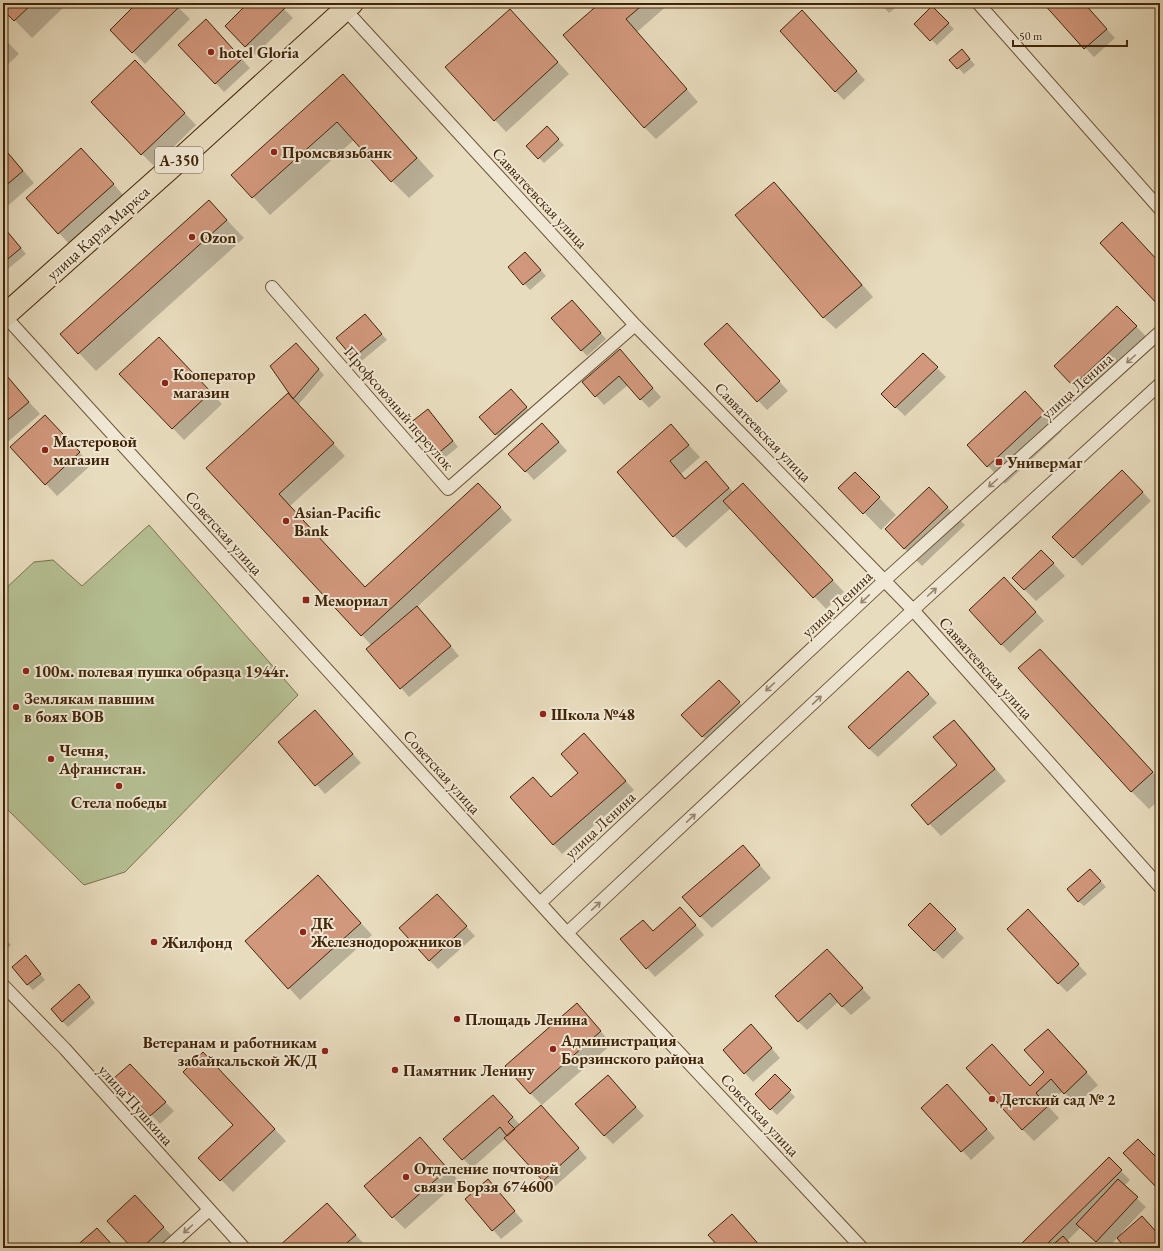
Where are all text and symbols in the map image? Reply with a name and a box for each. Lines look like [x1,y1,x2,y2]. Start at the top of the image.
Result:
scale bar [1013,22,1127,48]
text: 50 m [1019,28,1043,44]
place label: hotel Gloria [219,42,300,63]
marker: hotel Gloria [206,47,216,57]
place label: Промсвязьбанк [282,142,392,163]
street label: Савватеевская улица [488,143,593,254]
road number: А-350 [155,147,203,173]
marker: Промсвязьбанк [269,147,279,157]
street label: улица Карла Маркса [42,181,154,285]
place label: Ozon [200,227,236,248]
marker: Ozon [187,232,197,242]
street label: Профсоюзный переулок [339,342,459,475]
street label: улица Ленина [1037,348,1118,424]
one-way arrow [1126,354,1136,363]
place label: Кооператор магазин [173,364,256,403]
marker: Кооператор магазин [160,378,170,388]
street label: Савватеевская улица [710,378,817,487]
place label: Мастеровой магазин [53,431,137,470]
marker: Мастеровой магазин [40,445,50,455]
place label: Универмаг [1006,452,1083,473]
marker: Универмаг [994,457,1004,467]
one-way arrow [988,478,998,488]
street label: Советская улица [181,486,268,580]
place label: Asian-Pacific Bank [293,502,381,541]
marker: Asian-Pacific Bank [281,516,291,526]
street label: улица Ленина [797,565,877,642]
one-way arrow [927,588,937,597]
place label: Мемориал [314,590,388,611]
one-way arrow [860,594,870,603]
marker: Мемориал [301,595,311,605]
street label: Савватеевская улица [934,612,1038,724]
place label: 100м. полевая пушка образца 1944г. [34,661,289,682]
marker: 100м. полевая пушка образца 1944г. [21,666,31,676]
one-way arrow [765,683,776,692]
place label: Землякам павшим в боях ВОВ [24,688,155,727]
one-way arrow [811,696,821,705]
marker: Землякам павшим в боях ВОВ [11,702,21,712]
place label: Школа №48 [551,704,635,725]
marker: Школа №48 [538,709,548,719]
street label: Советская улица [399,725,486,819]
place label: Чечня, Афганистан. [58,740,146,779]
marker: Чечня, Афганистан. [46,754,56,764]
marker: Стела победы [114,781,124,791]
street label: улица Ленина [560,786,640,863]
place label: Стела победы [71,792,167,813]
one-way arrow [686,813,696,822]
one-way arrow [591,902,601,911]
place label: ДК Железнодорожников [310,913,462,952]
marker: ДК Железнодорожников [298,927,308,937]
place label: Жилфонд [161,932,233,953]
marker: Жилфонд [149,937,159,947]
place label: Площадь Ленина [465,1009,589,1030]
marker: Площадь Ленина [452,1014,462,1024]
place label: Администрация Борзинского района [560,1030,705,1069]
place label: Ветеранам и работникам забайкальской Ж/Д [143,1032,318,1071]
marker: Администрация Борзинского района [548,1044,558,1054]
marker: Ветеранам и работникам забайкальской Ж/Д [320,1046,330,1056]
street label: улица Пушкина [94,1060,179,1151]
place label: Памятник Ленину [403,1060,535,1081]
marker: Памятник Ленину [390,1065,400,1075]
street label: Советская улица [716,1069,804,1162]
place label: Детский сад № 2 [1000,1089,1116,1110]
marker: Детский сад № 2 [987,1094,997,1104]
place label: Отделение почтовой связи Борзя 674600 [414,1158,559,1197]
marker: Отделение почтовой связи Борзя 674600 [401,1172,411,1182]
one-way arrow [183,1224,193,1233]

